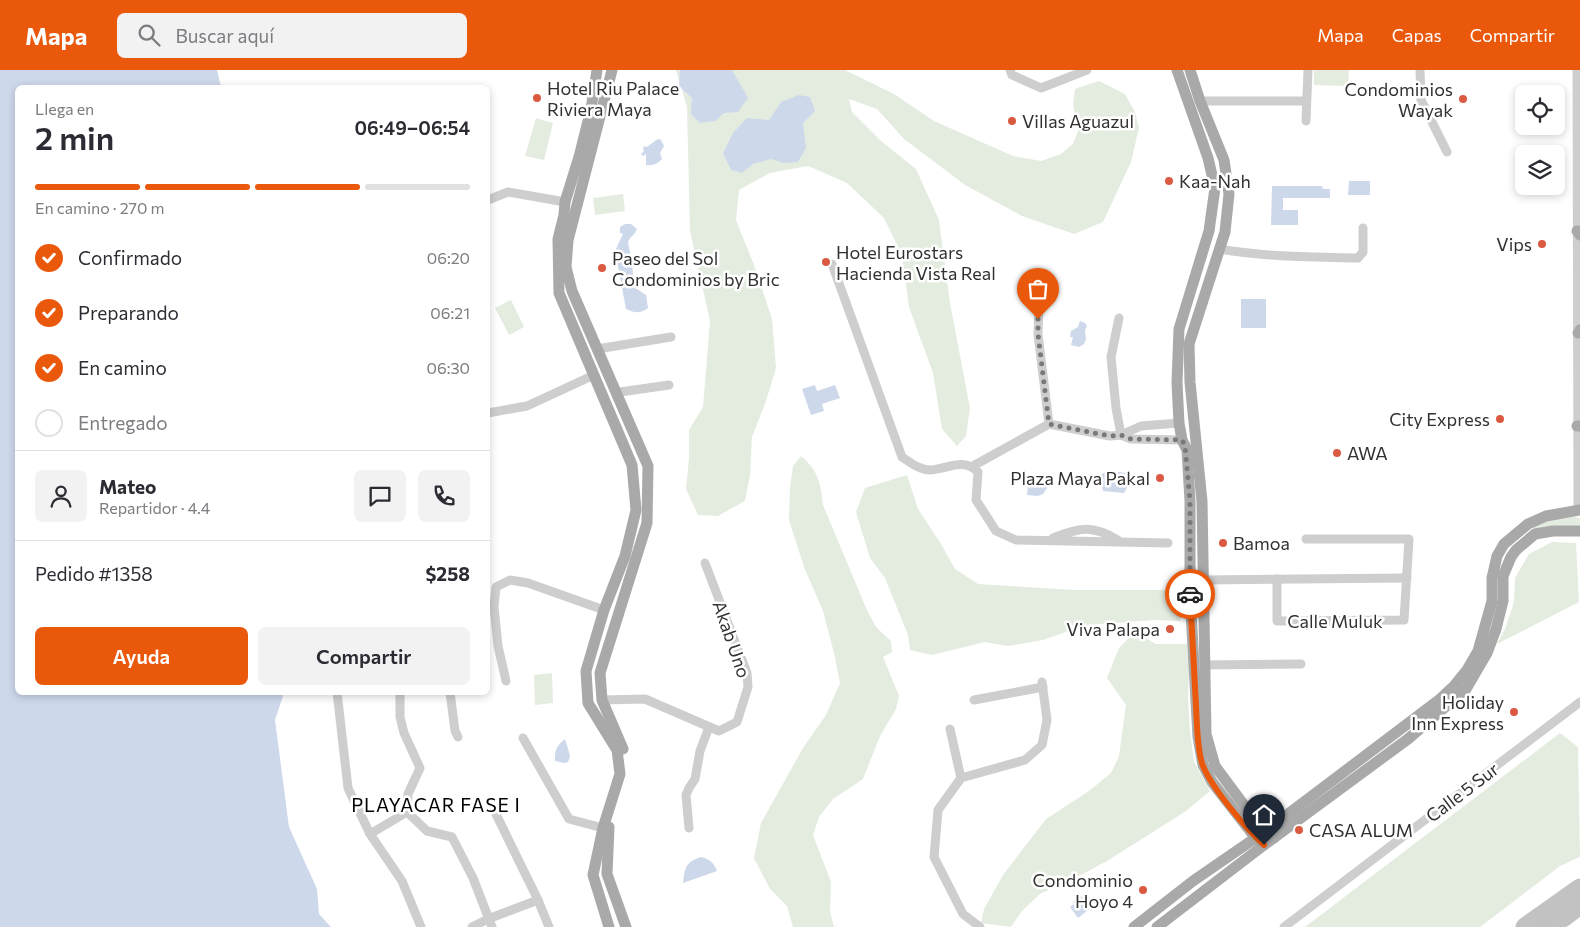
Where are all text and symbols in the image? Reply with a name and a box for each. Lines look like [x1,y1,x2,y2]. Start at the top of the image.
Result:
search box [117,13,467,58]
text: Mapa [25,21,87,50]
icon: search [135,21,163,49]
text: Buscar aquí [175,24,274,47]
text: Mapa [1317,24,1364,46]
text: Capas [1392,24,1442,46]
text: Compartir [1470,24,1555,46]
place label: Hotel Riu Palace Riviera Maya [547,77,679,120]
place label: Condominios Wayak [1344,78,1453,121]
map controls [1515,85,1565,195]
button: locate [1515,85,1565,135]
marker: Hotel Riu Palace Riviera Maya [531,92,543,104]
marker: Condominios Wayak [1457,93,1469,105]
text: Llega en [35,99,94,118]
place label: Villas Aguazul [1022,110,1134,132]
marker: Villas Aguazul [1006,115,1018,127]
text: 06:49–06:54 [355,116,470,139]
text: 2 min [35,117,114,157]
button: layers [1515,145,1565,195]
place label: Kaa-Nah [1179,170,1251,192]
marker: Kaa-Nah [1163,175,1175,187]
text: En camino · 270 m [35,198,164,217]
place label: Vips [1496,233,1532,255]
marker: Vips [1536,238,1548,250]
place label: Hotel Eurostars Hacienda Vista Real [836,241,996,284]
icon: check [35,244,63,272]
text: Confirmado [78,246,182,269]
place label: Paseo del Sol Condominios by Bric [612,247,780,290]
text: 06:20 [427,248,470,267]
marker: Hotel Eurostars Hacienda Vista Real [820,256,832,268]
marker: Paseo del Sol Condominios by Bric [596,262,608,274]
pin [1017,268,1059,319]
icon: bag [1024,275,1052,303]
icon: check [35,299,63,327]
text: Preparando [78,301,179,324]
text: 06:21 [430,303,470,322]
icon: check [35,354,63,382]
text: En camino [78,356,167,379]
text: 06:30 [427,358,470,377]
place label: City Express [1389,408,1490,430]
text: Entregado [78,411,168,434]
marker: City Express [1494,413,1506,425]
place label: AWA [1347,442,1388,464]
marker: AWA [1331,447,1343,459]
place label: Plaza Maya Pakal [1010,467,1150,489]
button: person [35,470,87,522]
button: chat [354,470,406,522]
button: phone [418,470,470,522]
marker: Plaza Maya Pakal [1154,472,1166,484]
text: Mateo [99,475,156,498]
text: Repartidor · 4.4 [99,498,210,517]
place label: Bamoa [1233,532,1290,554]
marker: Bamoa [1217,537,1229,549]
text: Pedido #1358 [35,562,153,585]
text: $258 [425,562,470,585]
courier [1165,569,1215,619]
icon: car [1176,580,1204,608]
street label: Akab Uno [709,598,755,680]
street label: Calle Muluk [1287,610,1383,632]
place label: Viva Palapa [1066,618,1160,640]
marker: Viva Palapa [1164,623,1176,635]
button: Ayuda [35,627,248,685]
button: Compartir [258,627,470,685]
place label: Holiday Inn Express [1411,691,1504,734]
marker: Holiday Inn Express [1508,706,1520,718]
street label: Calle 5 Sur [1421,758,1503,826]
district label: PLAYACAR FASE I [351,793,521,816]
pin [1243,794,1285,845]
icon: home [1250,801,1278,829]
place label: CASA ALUM [1309,819,1413,841]
marker: CASA ALUM [1293,824,1305,836]
place label: Condominio Hoyo 4 [1032,869,1133,912]
marker: Condominio Hoyo 4 [1137,884,1149,896]

